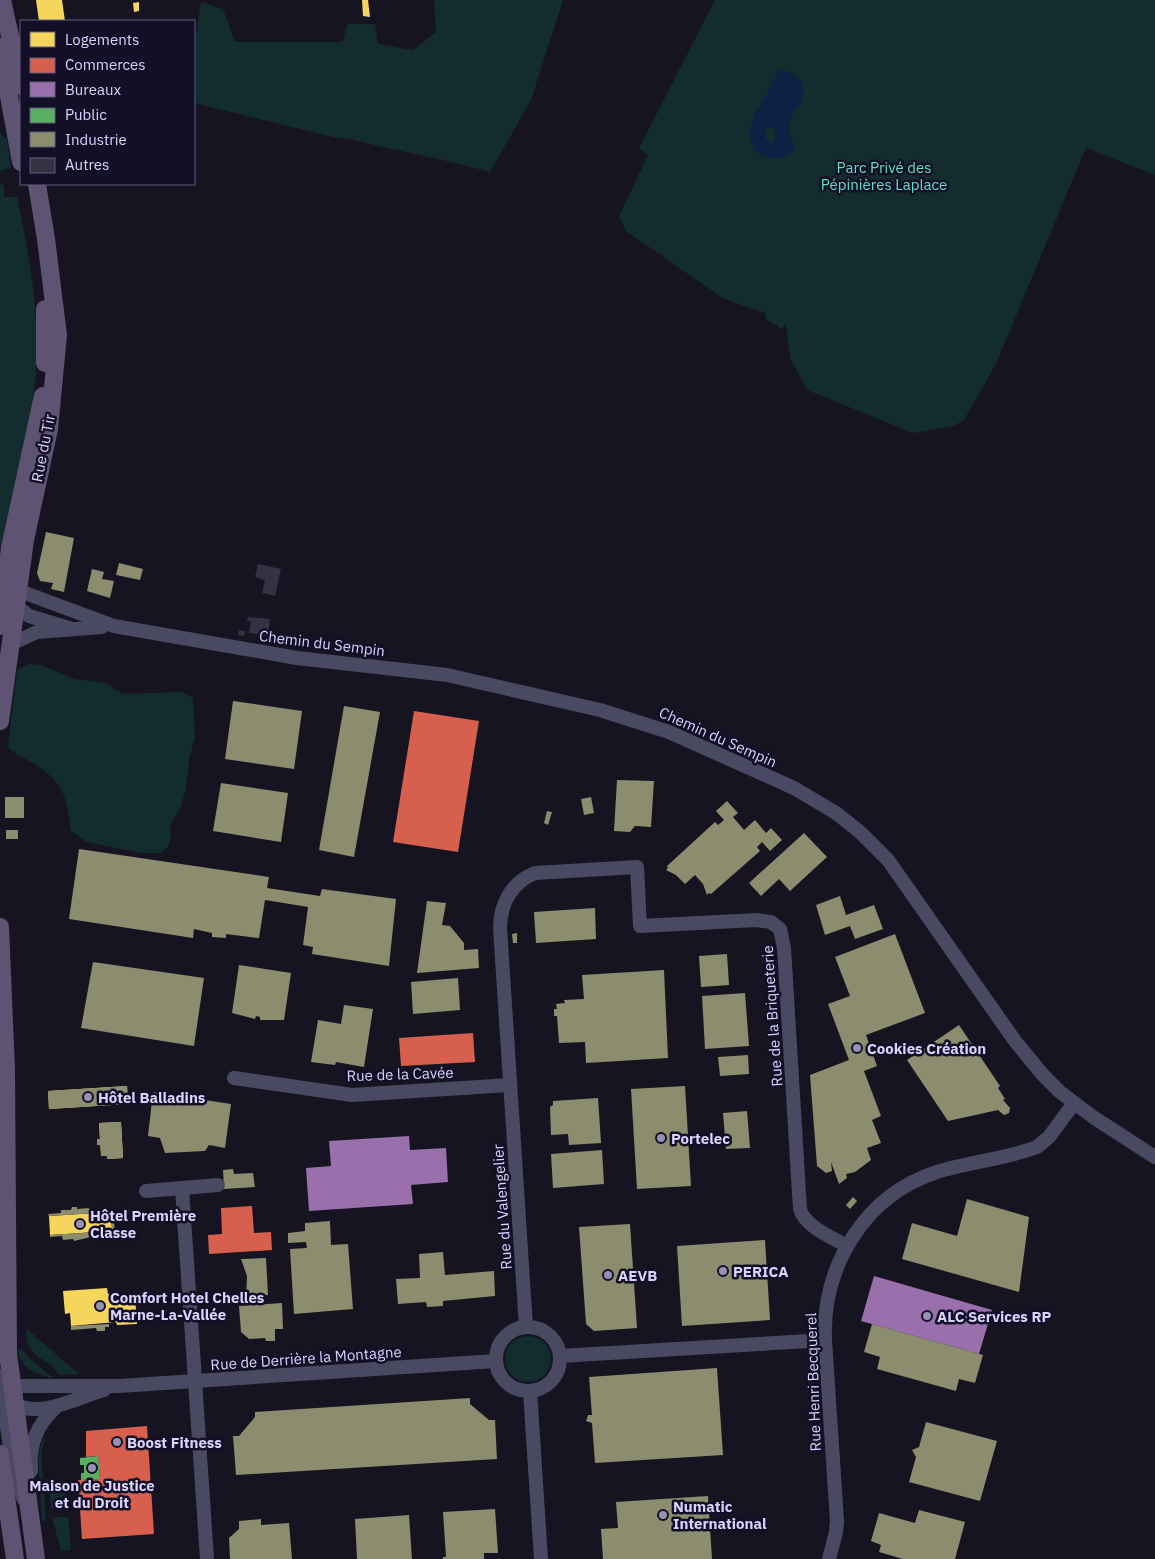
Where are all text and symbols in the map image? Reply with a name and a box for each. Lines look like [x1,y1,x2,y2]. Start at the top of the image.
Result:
legend [20,20,195,185]
text: Logements [65,30,139,49]
text: Commerces [65,55,146,74]
text: Bureaux [65,80,122,99]
text: Public [65,105,107,124]
text: Industrie [65,130,127,149]
text: Autres [65,155,109,174]
park label: Parc Privé des Pépinières Laplace [821,158,947,194]
street label: Rue du Tir [27,412,59,483]
street label: Chemin du Sempin [258,626,386,660]
street label: Chemin du Sempin [656,703,780,771]
street label: Rue de la Briqueterie [758,945,786,1087]
place label: Cookies Création [867,1039,986,1058]
marker: Cookies Création [851,1042,863,1054]
street label: Rue de la Cavée [346,1063,454,1085]
place label: Hôtel Balladins [98,1088,206,1107]
marker: Hôtel Balladins [82,1091,94,1103]
place label: Portelec [671,1129,730,1148]
marker: Portelec [655,1132,667,1144]
street label: Rue du Valengelier [488,1143,516,1270]
place label: Hôtel Première Classe [90,1206,196,1242]
marker: Hôtel Première Classe [74,1218,86,1230]
place label: PERICA [733,1262,788,1281]
marker: PERICA [717,1265,729,1277]
place label: AEVB [618,1266,657,1285]
marker: AEVB [602,1269,614,1281]
place label: Comfort Hotel Chelles Marne-La-Vallée [110,1288,265,1324]
marker: Comfort Hotel Chelles Marne-La-Vallée [94,1300,106,1312]
place label: ALC Services RP [937,1307,1052,1326]
marker: ALC Services RP [921,1310,933,1322]
street label: Rue Henri Becquerel [801,1312,825,1452]
street label: Rue de Derrière la Montagne [210,1342,402,1374]
place label: Boost Fitness [127,1433,222,1452]
marker: Boost Fitness [111,1436,123,1448]
marker: Maison de Justice et du Droit [86,1462,98,1474]
place label: Maison de Justice et du Droit [29,1476,155,1512]
place label: Numatic International [673,1497,767,1533]
marker: Numatic International [657,1509,669,1521]

